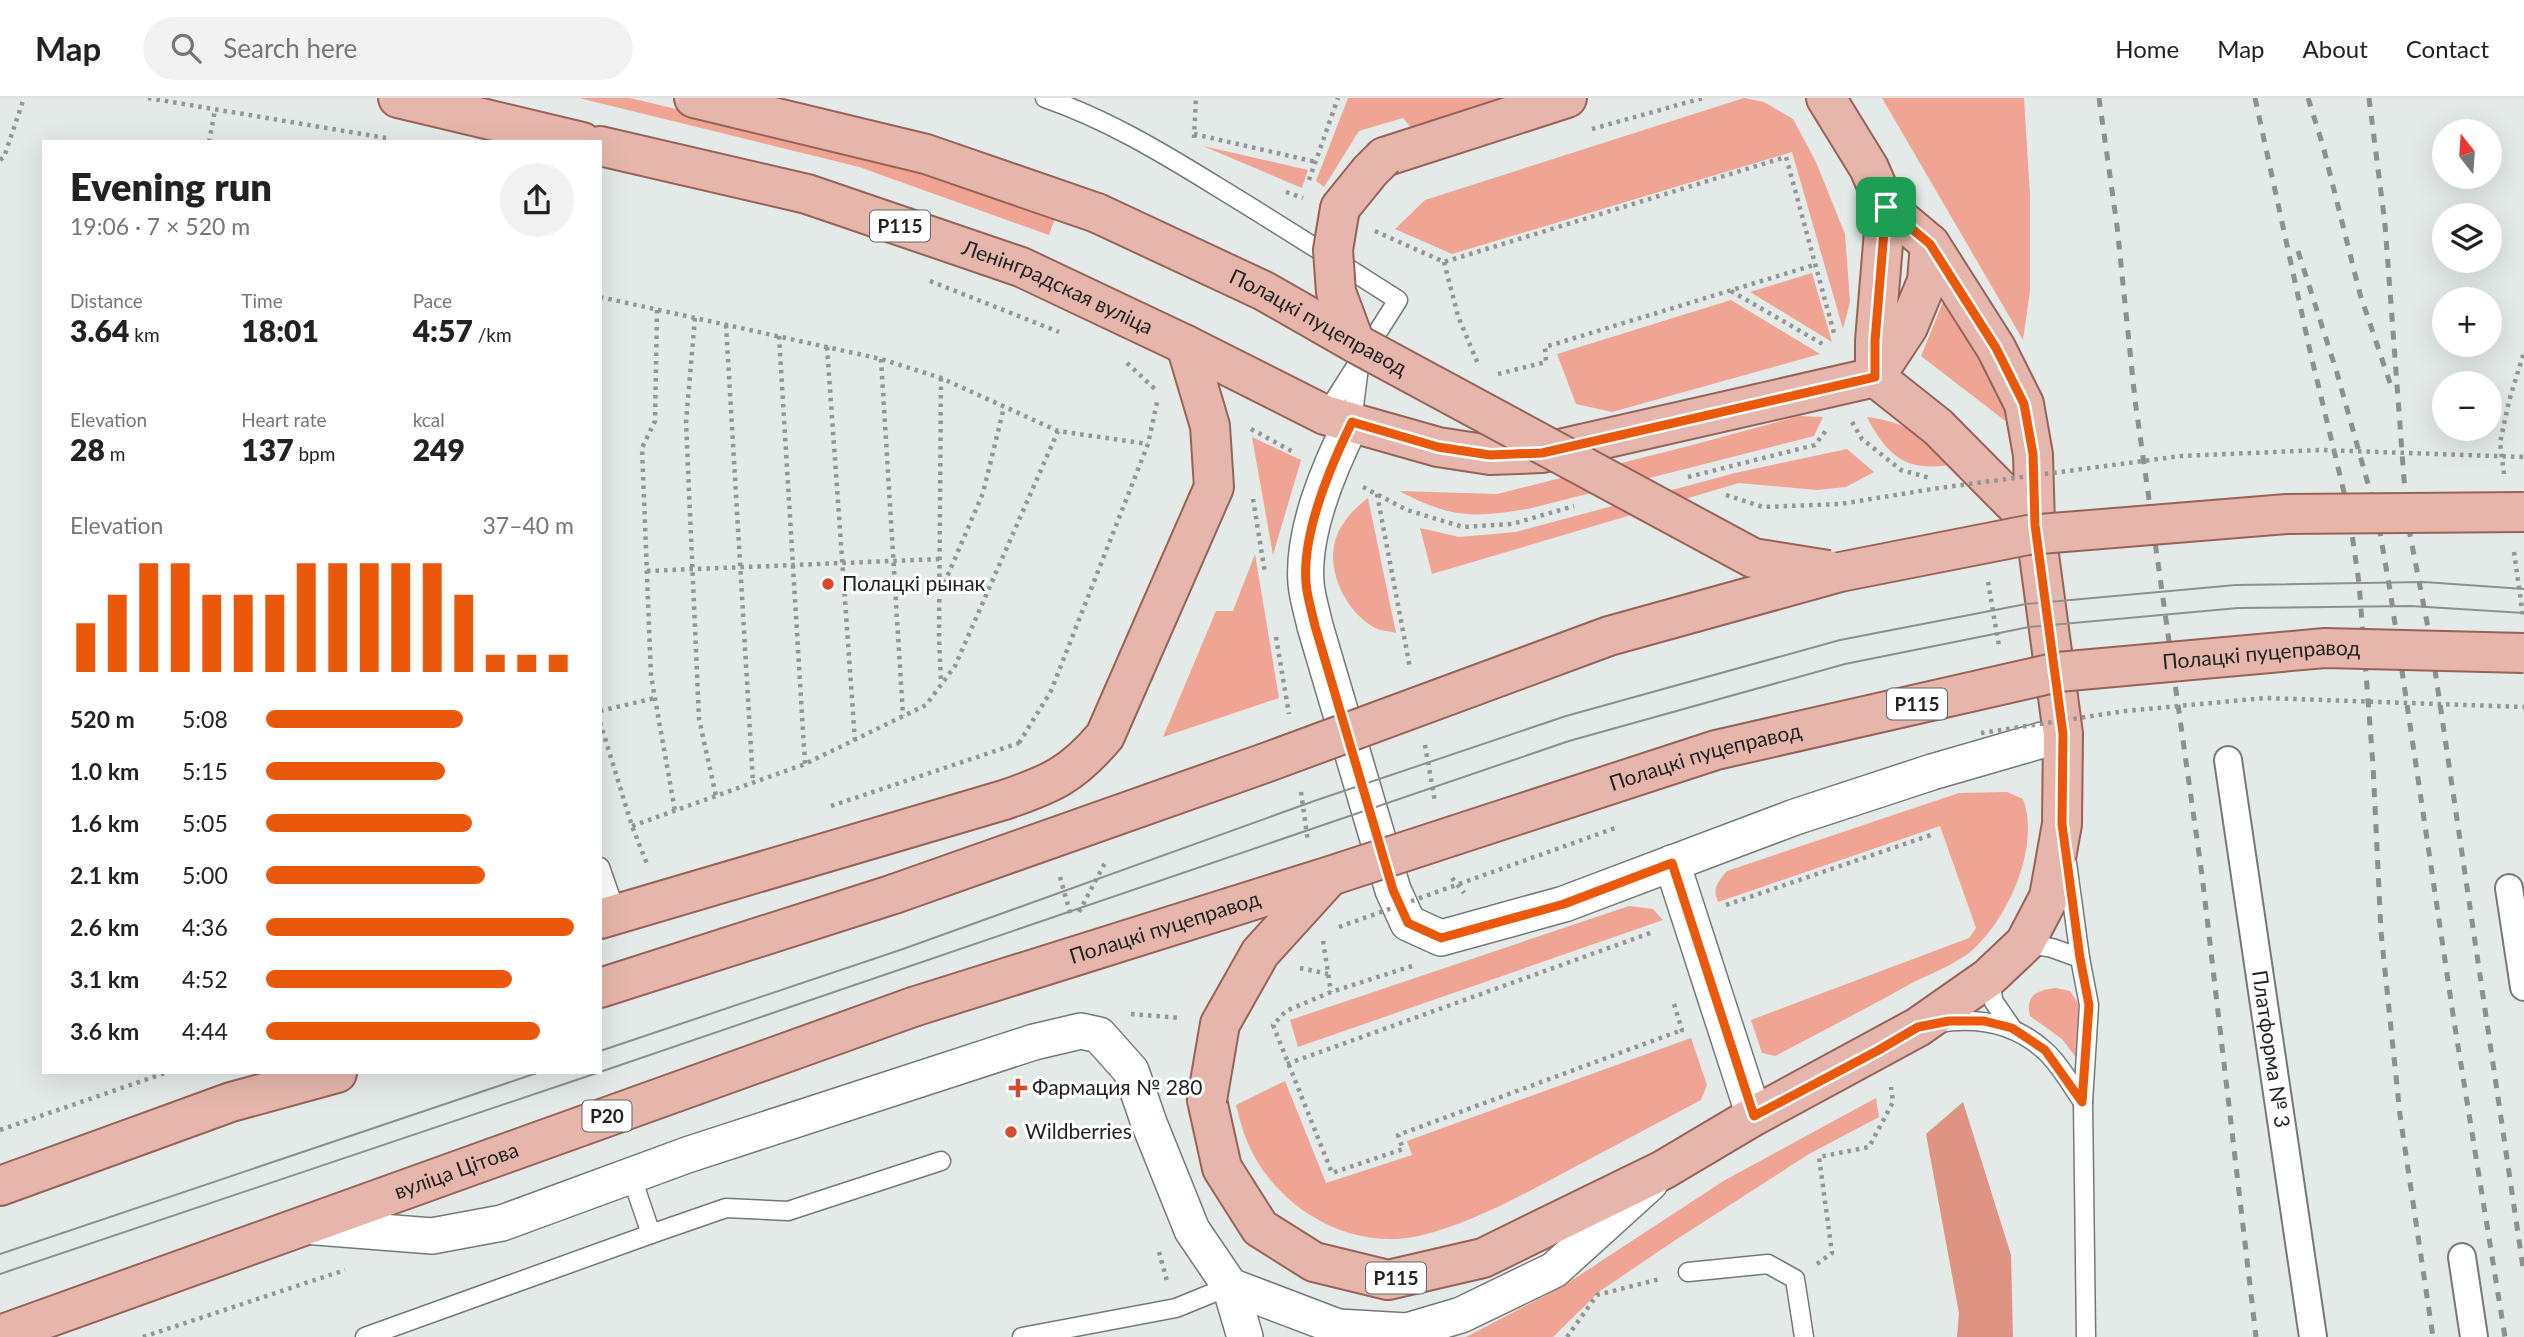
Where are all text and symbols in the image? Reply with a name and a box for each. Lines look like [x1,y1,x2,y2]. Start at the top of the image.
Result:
search box [143,17,633,80]
text: Map [35,28,101,68]
icon: search [167,29,205,67]
text: Search here [223,32,357,64]
text: Home [2115,34,2179,63]
text: Map [2217,34,2265,63]
text: About [2303,34,2368,63]
text: Contact [2406,34,2489,63]
north arrow [2432,119,2502,189]
map controls [2432,119,2502,441]
text: Evening run [70,163,272,209]
button: share [500,163,574,237]
pin [1856,177,1916,237]
icon: arrive [1867,188,1905,226]
button: layers [2432,203,2502,273]
road number: Р115 [870,210,930,242]
text: 19:06 · 7 × 520 m [70,212,250,240]
street label: Ленінградская вуліца [958,234,1158,339]
street label: Полацкі пуцеправод [1226,263,1412,380]
button: + [2432,287,2502,357]
text: Distance [70,289,143,312]
text: Time [241,289,283,312]
text: Pace [413,289,452,312]
text: 3.64 [70,312,129,348]
text: 18:01 [241,312,319,348]
text: 4:57 [413,312,473,348]
text: km [129,323,160,346]
text: /km [473,323,512,346]
button: − [2432,371,2502,441]
text: Elevation [70,408,147,431]
text: Heart rate [241,408,327,431]
text: kcal [413,408,445,431]
text: 28 [70,431,105,467]
text: 137 [241,431,294,467]
text: 249 [413,431,465,467]
text: m [105,442,125,465]
text: bpm [294,442,335,465]
text: Elevation [70,511,163,539]
text: 37–40 m [482,511,574,539]
place label: Полацкі рынак [842,570,986,595]
marker: Полацкі рынак [820,576,836,592]
street label: Полацкі пуцеправод [2161,634,2361,674]
road number: Р115 [1887,688,1947,720]
text: 520 m [70,705,135,733]
text: 5:08 [182,705,228,733]
street label: Полацкі пуцеправод [1606,717,1804,795]
text: 1.0 km [70,757,139,785]
text: 5:15 [182,757,228,785]
text: 1.6 km [70,809,139,837]
text: 5:05 [182,809,228,837]
text: 2.1 km [70,861,139,889]
text: 5:00 [182,861,228,889]
street label: Полацкі пуцеправод [1066,885,1263,968]
text: 2.6 km [70,913,139,941]
text: 4:36 [182,913,228,941]
text: 3.1 km [70,965,139,993]
text: 4:52 [182,965,228,993]
street label: Платформа № 3 [2248,968,2296,1129]
text: 3.6 km [70,1017,139,1045]
text: 4:44 [182,1017,228,1045]
place label: Фармация № 280 [1032,1074,1202,1099]
marker: Фармация № 280 [1010,1080,1026,1096]
road number: Р20 [582,1100,632,1132]
place label: Wildberries [1025,1118,1132,1143]
marker: Wildberries [1003,1124,1019,1140]
street label: вуліца Цітова [390,1136,521,1203]
road number: Р115 [1366,1262,1426,1294]

